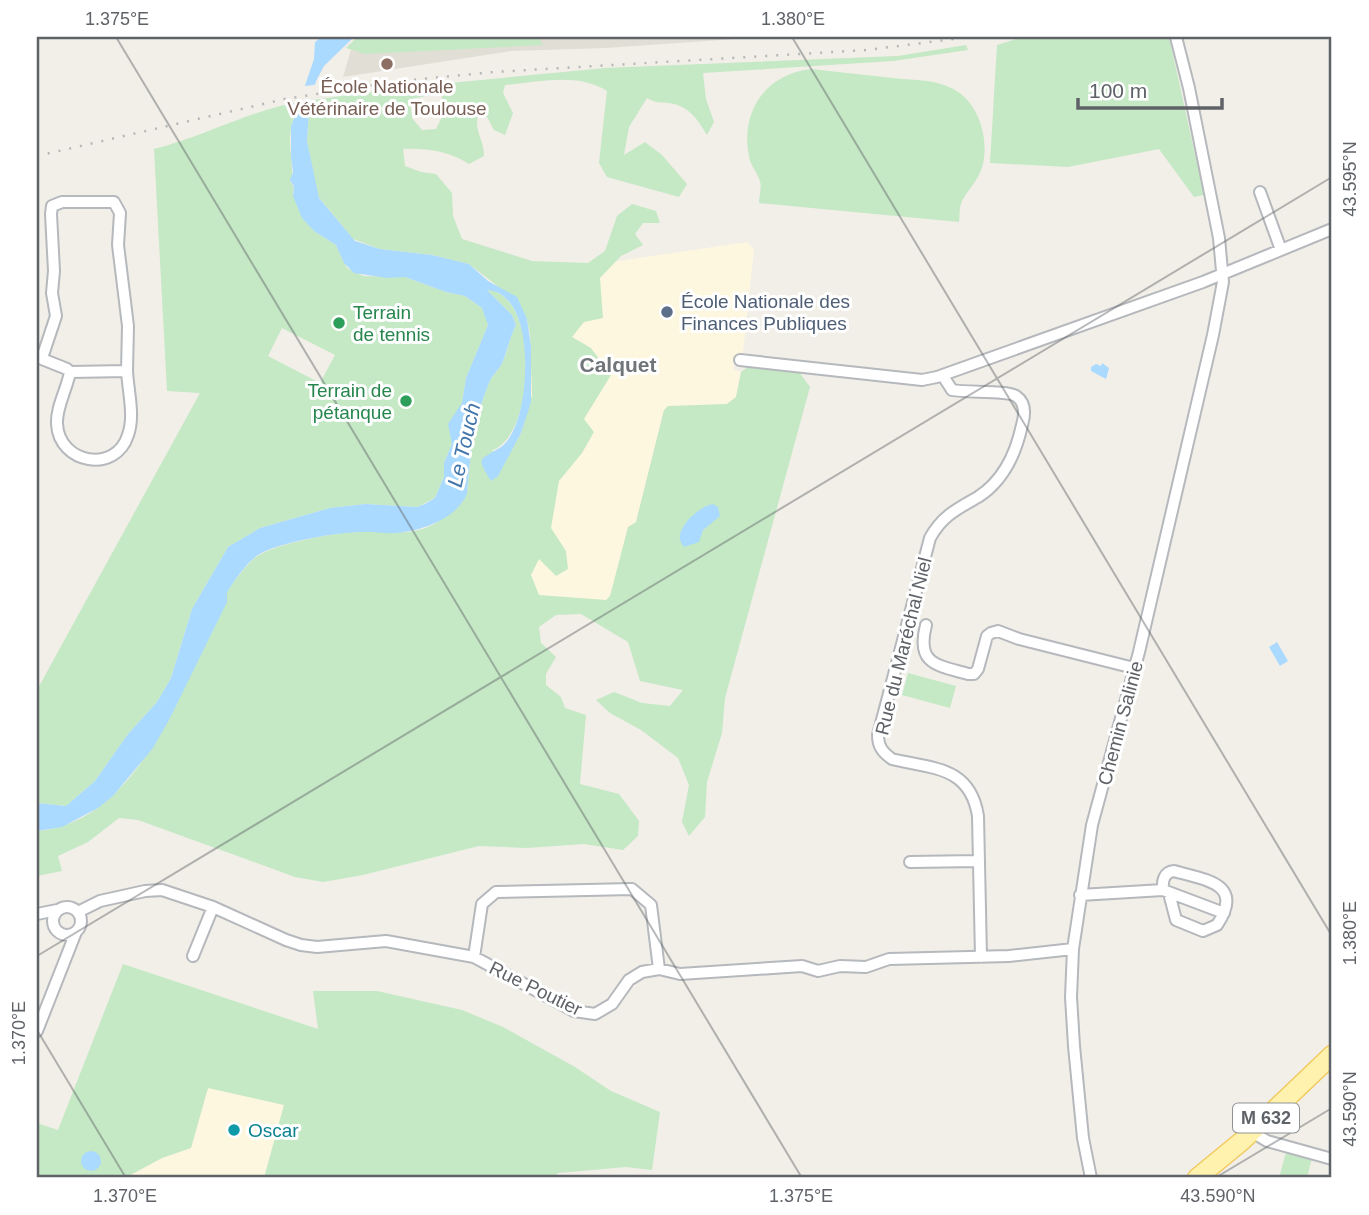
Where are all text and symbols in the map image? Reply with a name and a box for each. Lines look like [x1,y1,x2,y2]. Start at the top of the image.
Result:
text: 1.375°E [85,9,149,29]
text: 1.380°E [761,9,825,29]
marker: École Nationale Vétérinaire de Toulouse [379,56,395,72]
scale bar [1078,66,1222,110]
place label: École Nationale Vétérinaire de Toulouse [287,76,487,119]
text: 100 m [1089,79,1147,102]
text: 43.595°N [1340,141,1360,217]
place label: École Nationale des Finances Publiques [681,291,850,334]
place label: Terrain de tennis [353,302,430,345]
marker: École Nationale des Finances Publiques [659,304,675,320]
marker: Terrain de tennis [331,315,347,331]
district label: Calquet [579,353,657,376]
place label: Terrain de pétanque [308,380,392,423]
marker: Terrain de pétanque [398,393,414,409]
water label: Le Touch [443,401,484,489]
street label: Rue du Maréchal Niel [871,555,936,737]
street label: Chemin Salinie [1094,659,1147,788]
text: 1.380°E [1340,901,1360,965]
street label: Rue Poutier [486,957,586,1020]
text: 1.370°E [9,1001,29,1065]
text: 43.590°N [1340,1071,1360,1147]
road number: M 632 [1233,1104,1299,1133]
place label: Oscar [248,1120,299,1141]
marker: Oscar [226,1122,242,1138]
text: 1.370°E [93,1186,157,1206]
text: 1.375°E [769,1186,833,1206]
text: 43.590°N [1180,1186,1256,1206]

